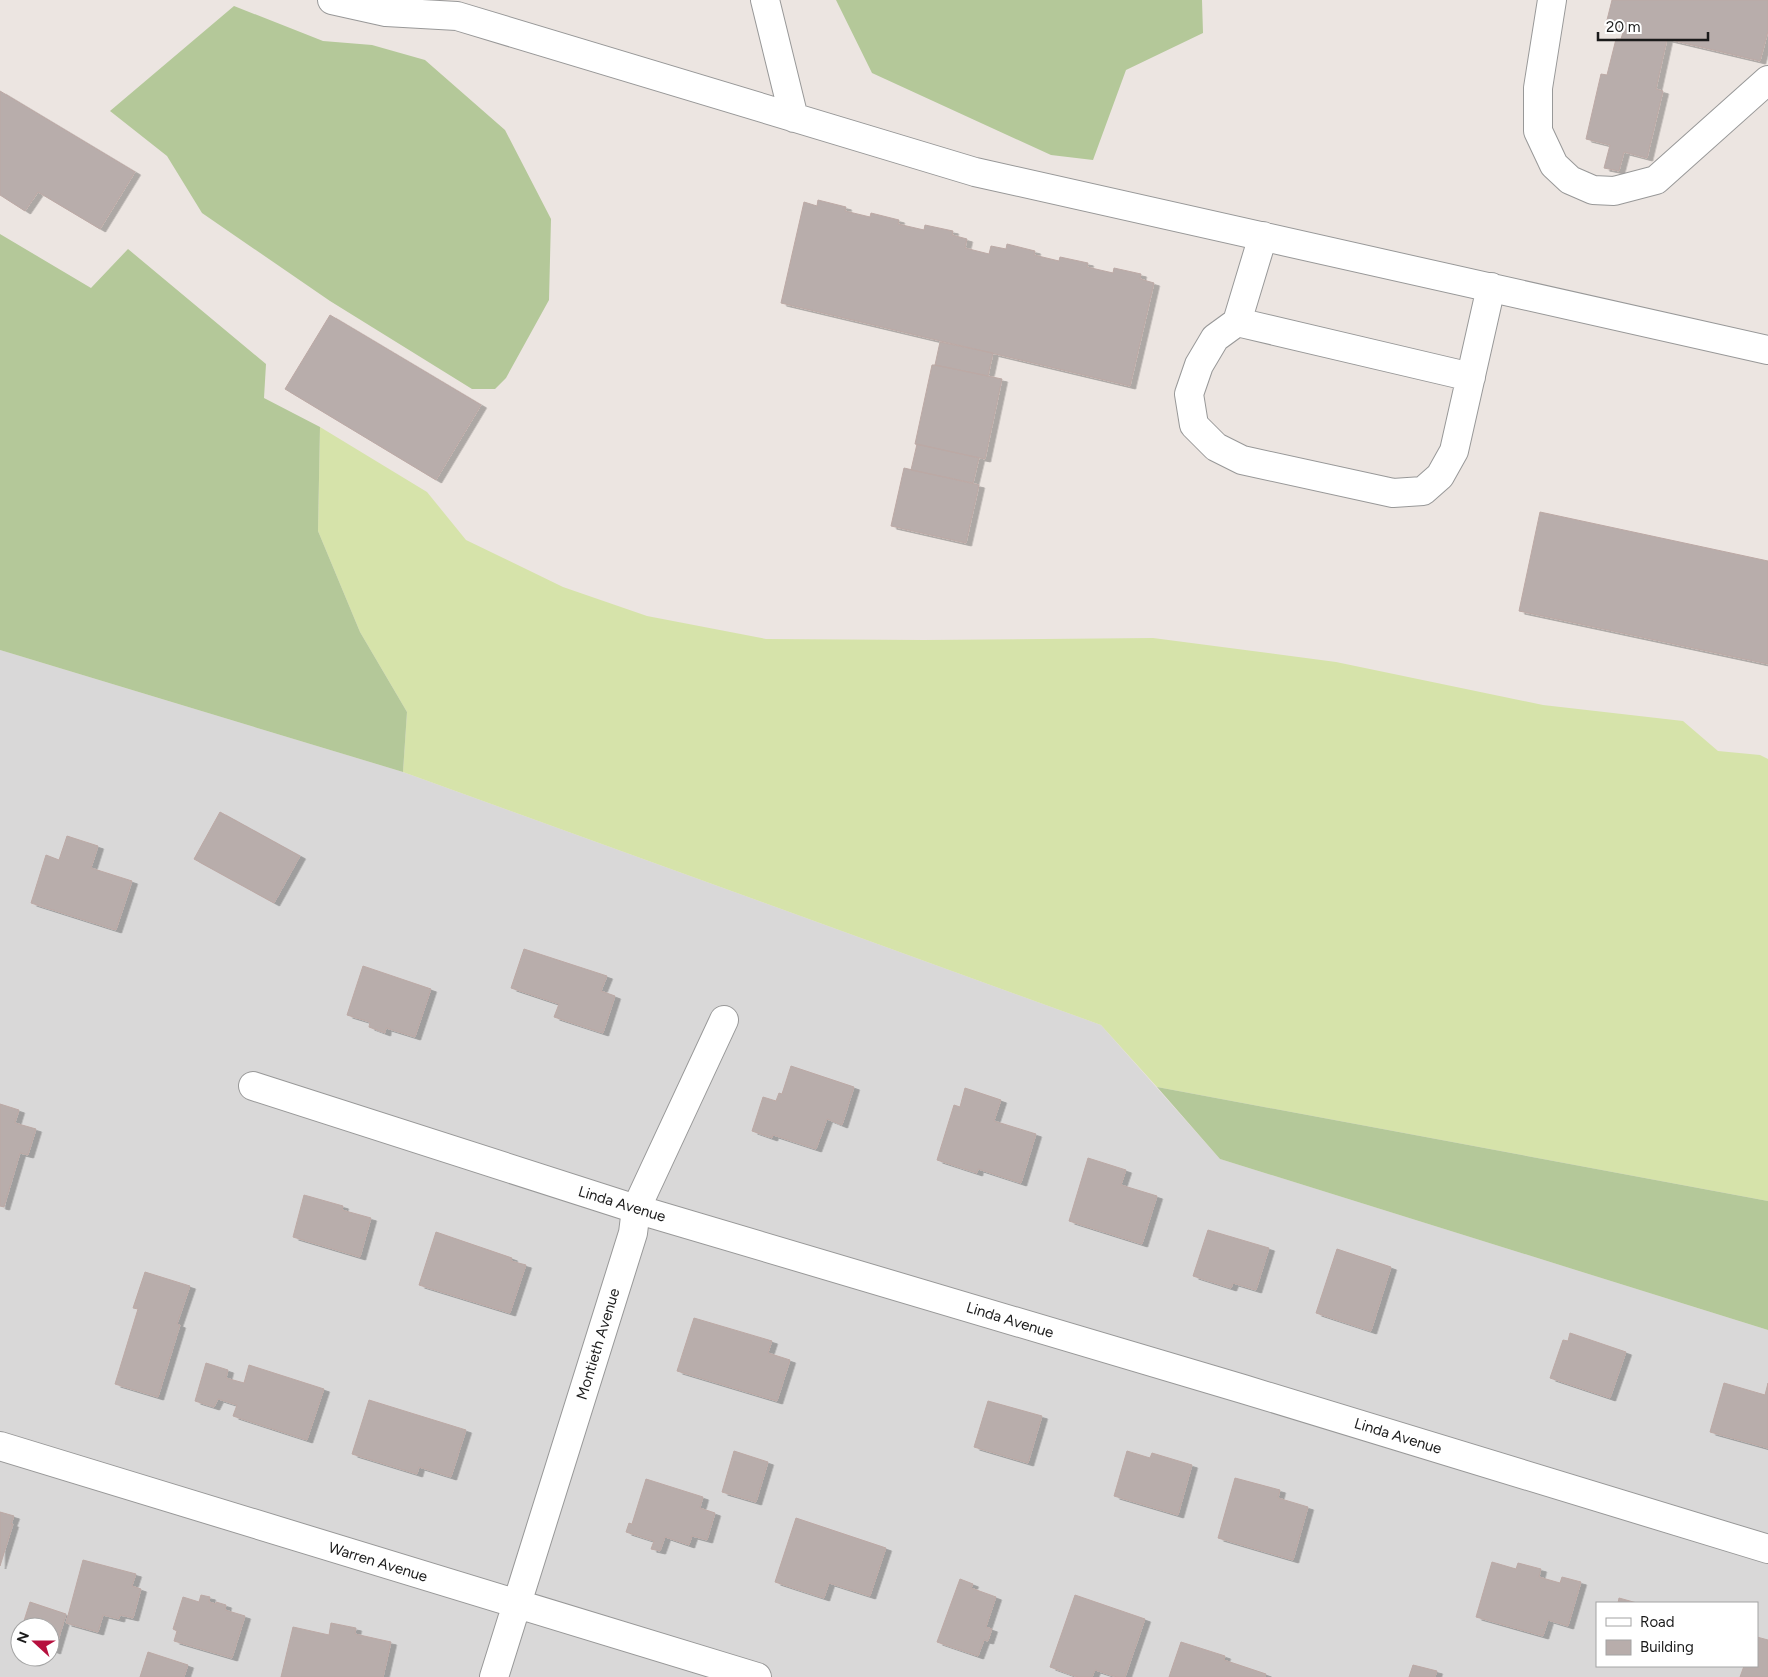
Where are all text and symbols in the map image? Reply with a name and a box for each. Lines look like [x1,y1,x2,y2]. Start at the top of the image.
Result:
scale bar [1598,10,1708,42]
text: 20 m [1606,18,1640,36]
street label: Linda Avenue [576,1182,668,1226]
street label: Montieth Avenue [572,1286,624,1402]
street label: Linda Avenue [964,1298,1056,1342]
street label: Linda Avenue [1352,1414,1444,1458]
street label: Warren Avenue [326,1538,430,1586]
legend [1596,1602,1758,1667]
text: Road [1640,1613,1675,1631]
north arrow [10,1617,60,1667]
text: N [13,1629,33,1646]
text: Building [1640,1638,1694,1656]

